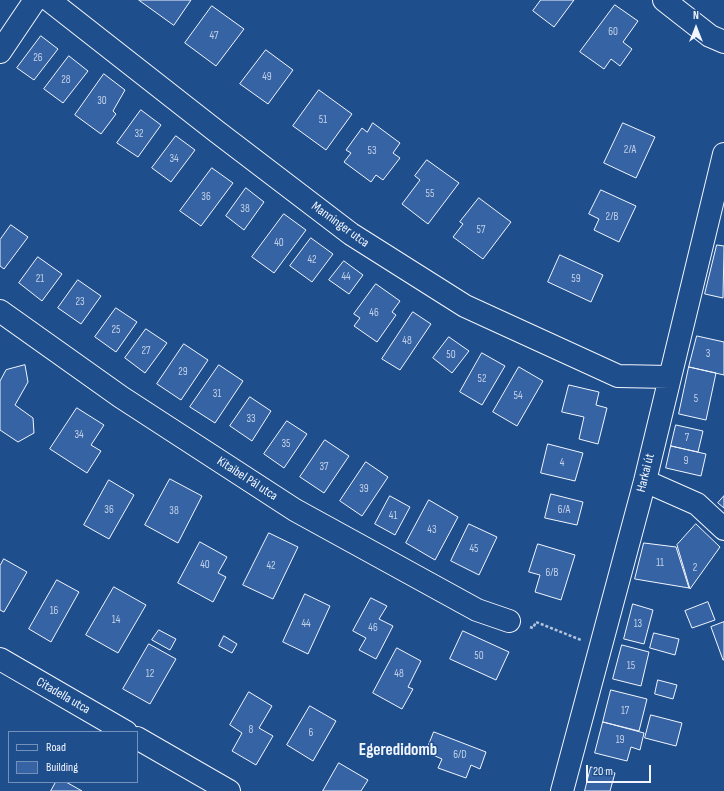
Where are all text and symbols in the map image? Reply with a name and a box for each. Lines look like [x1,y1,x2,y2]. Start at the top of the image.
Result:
north arrow [676,8,716,48]
text: N [693,9,699,22]
house number: 60 [608,25,618,39]
house number: 47 [210,29,218,43]
house number: 26 [33,51,43,65]
house number: 49 [262,70,272,84]
house number: 28 [61,73,71,87]
house number: 30 [97,94,107,108]
house number: 51 [319,113,327,127]
house number: 32 [134,127,144,141]
house number: 2/A [624,143,636,157]
house number: 53 [367,144,377,158]
house number: 34 [169,152,179,166]
house number: 55 [426,187,434,201]
house number: 36 [201,190,211,204]
street label: Manninger utca [308,199,372,251]
house number: 38 [240,202,250,216]
house number: 2/B [606,210,618,224]
house number: 57 [477,223,485,237]
house number: 40 [274,236,284,250]
house number: 42 [307,253,317,267]
house number: 44 [341,270,351,284]
house number: 21 [36,272,44,286]
house number: 59 [571,272,581,286]
house number: 23 [75,295,85,309]
house number: 46 [369,306,379,320]
house number: 25 [112,323,120,337]
house number: 48 [402,334,412,348]
house number: 27 [142,344,150,358]
house number: 3 [706,347,710,361]
house number: 50 [446,348,456,362]
house number: 29 [178,365,188,379]
house number: 52 [478,372,486,386]
house number: 31 [213,387,221,401]
house number: 54 [513,389,523,403]
house number: 5 [694,392,698,406]
house number: 33 [246,412,256,426]
house number: 34 [74,428,84,442]
house number: 7 [685,431,689,445]
house number: 35 [281,437,291,451]
street label: Harkai út [634,452,658,494]
street label: Kitaibel Pál utca [214,454,280,504]
house number: 9 [684,454,688,468]
house number: 4 [560,456,564,470]
house number: 37 [319,460,329,474]
house number: 39 [359,482,369,496]
house number: 36 [104,503,114,517]
house number: 6/A [558,503,570,517]
house number: 38 [169,504,179,518]
house number: 41 [389,509,397,523]
house number: 43 [427,523,437,537]
house number: 45 [469,542,479,556]
house number: 11 [656,556,664,570]
house number: 40 [200,558,210,572]
house number: 42 [266,559,276,573]
house number: 2 [693,561,697,575]
house number: 6/B [546,566,558,580]
house number: 16 [50,604,58,618]
house number: 14 [112,613,120,627]
house number: 44 [301,617,311,631]
house number: 13 [634,617,642,631]
house number: 46 [368,621,378,635]
house number: 50 [474,649,484,663]
house number: 15 [627,659,635,673]
house number: 12 [146,667,154,681]
house number: 48 [394,667,404,681]
street label: Citadella utca [33,674,93,718]
house number: 17 [621,704,629,718]
house number: 8 [249,723,253,737]
house number: 6 [309,726,313,740]
legend [8,731,138,783]
house number: 19 [616,733,624,747]
text: Road [46,740,66,755]
district label: Egeredidomb [359,741,437,761]
house number: 6/D [453,748,467,762]
scale bar [588,757,653,783]
text: Building [46,760,78,775]
text: 20 m [593,764,613,779]

